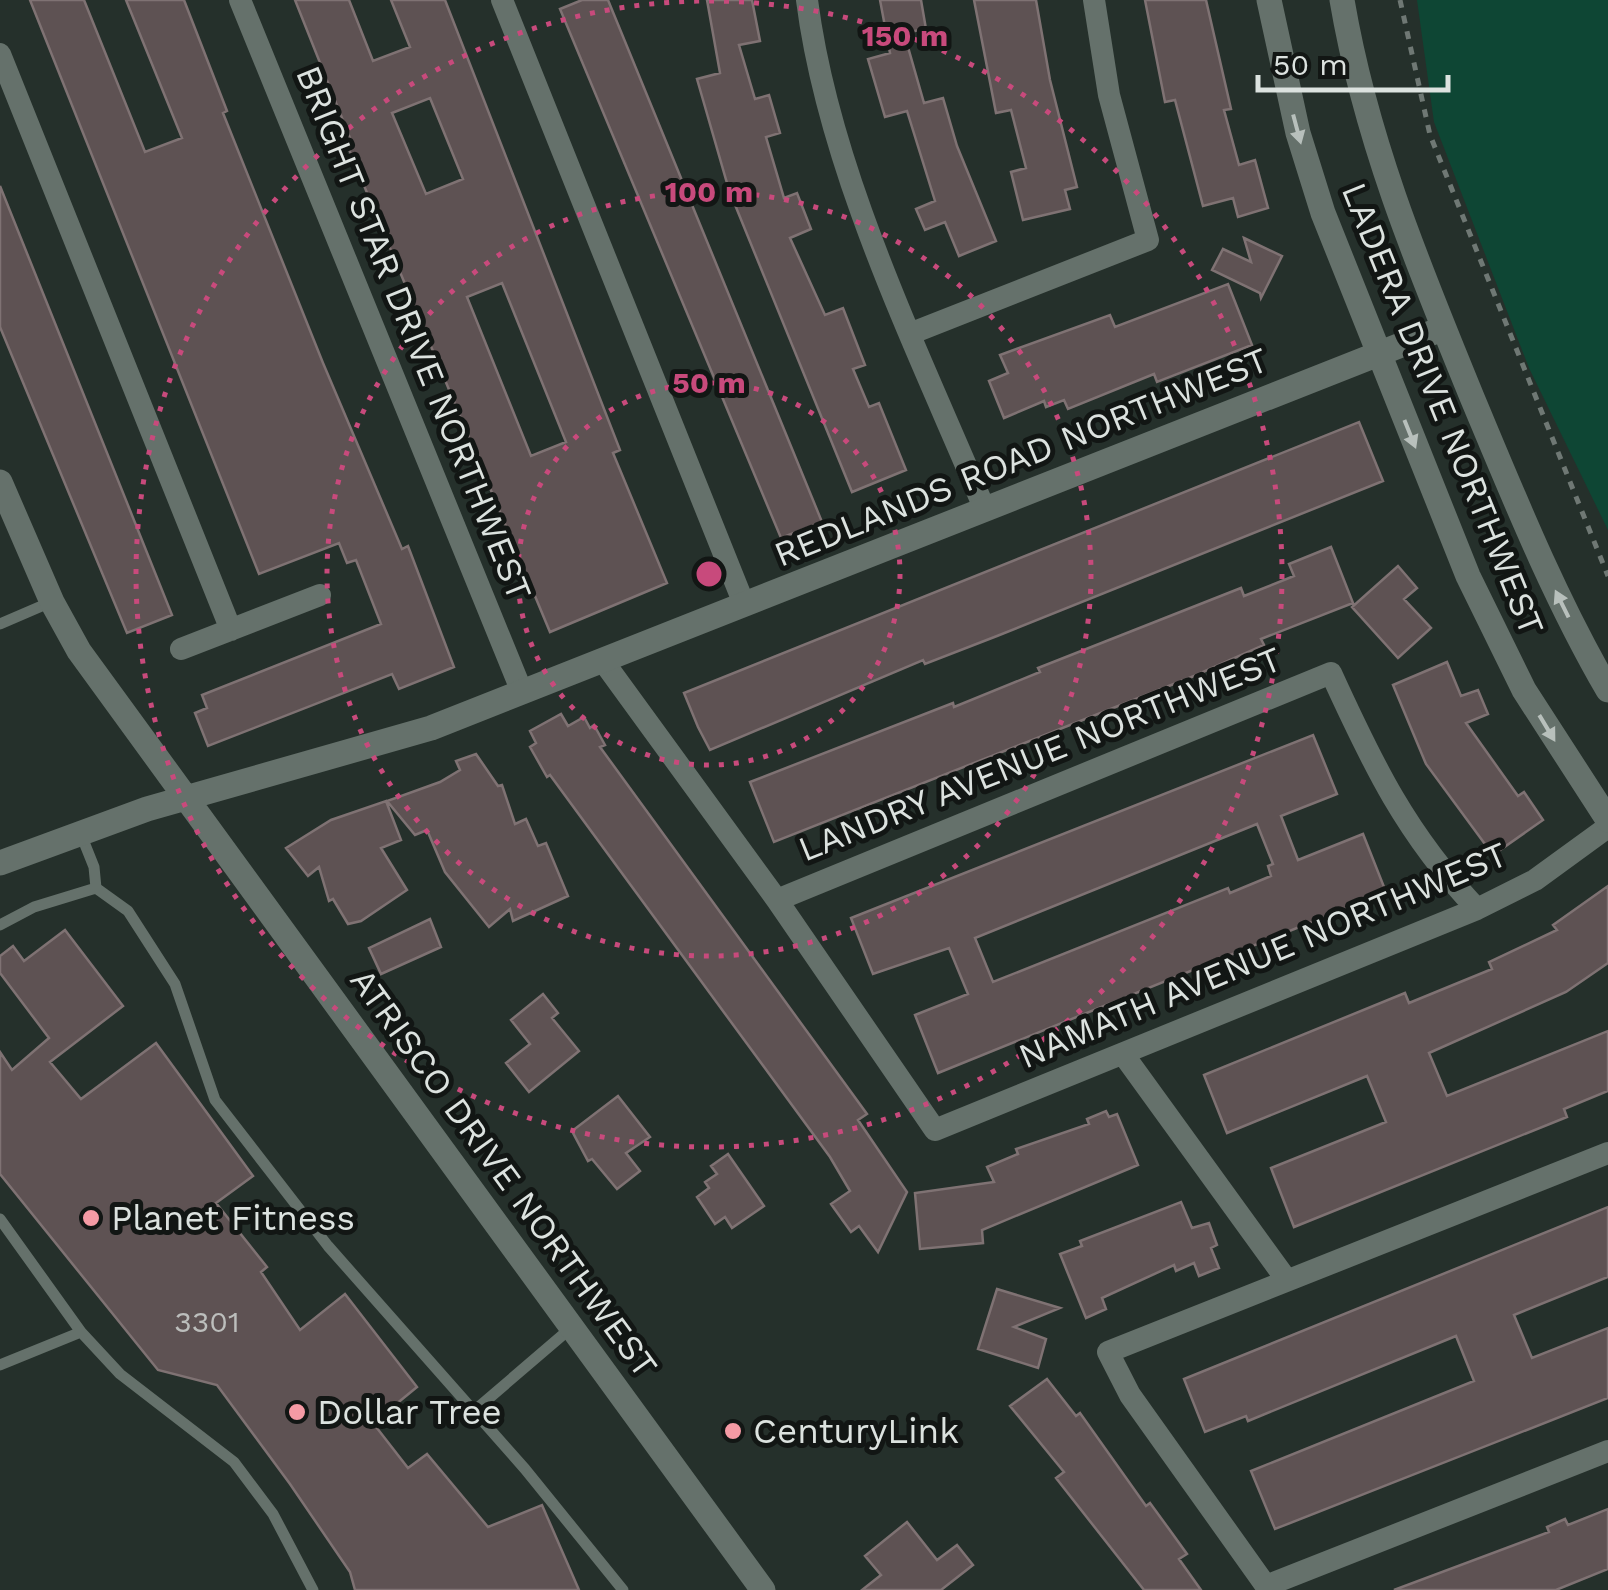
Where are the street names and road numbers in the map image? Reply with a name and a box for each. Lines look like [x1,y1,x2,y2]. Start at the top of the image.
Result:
street label: BRIGHT STAR DRIVE NORTHWEST [287,60,541,606]
street label: LADERA DRIVE NORTHWEST [1333,177,1553,641]
street label: REDLANDS ROAD NORTHWEST [768,339,1274,575]
street label: LANDRY AVENUE NORTHWEST [792,638,1288,870]
street label: NAMATH AVENUE NORTHWEST [1012,833,1514,1077]
street label: ATRISCO DRIVE NORTHWEST [342,960,666,1386]

